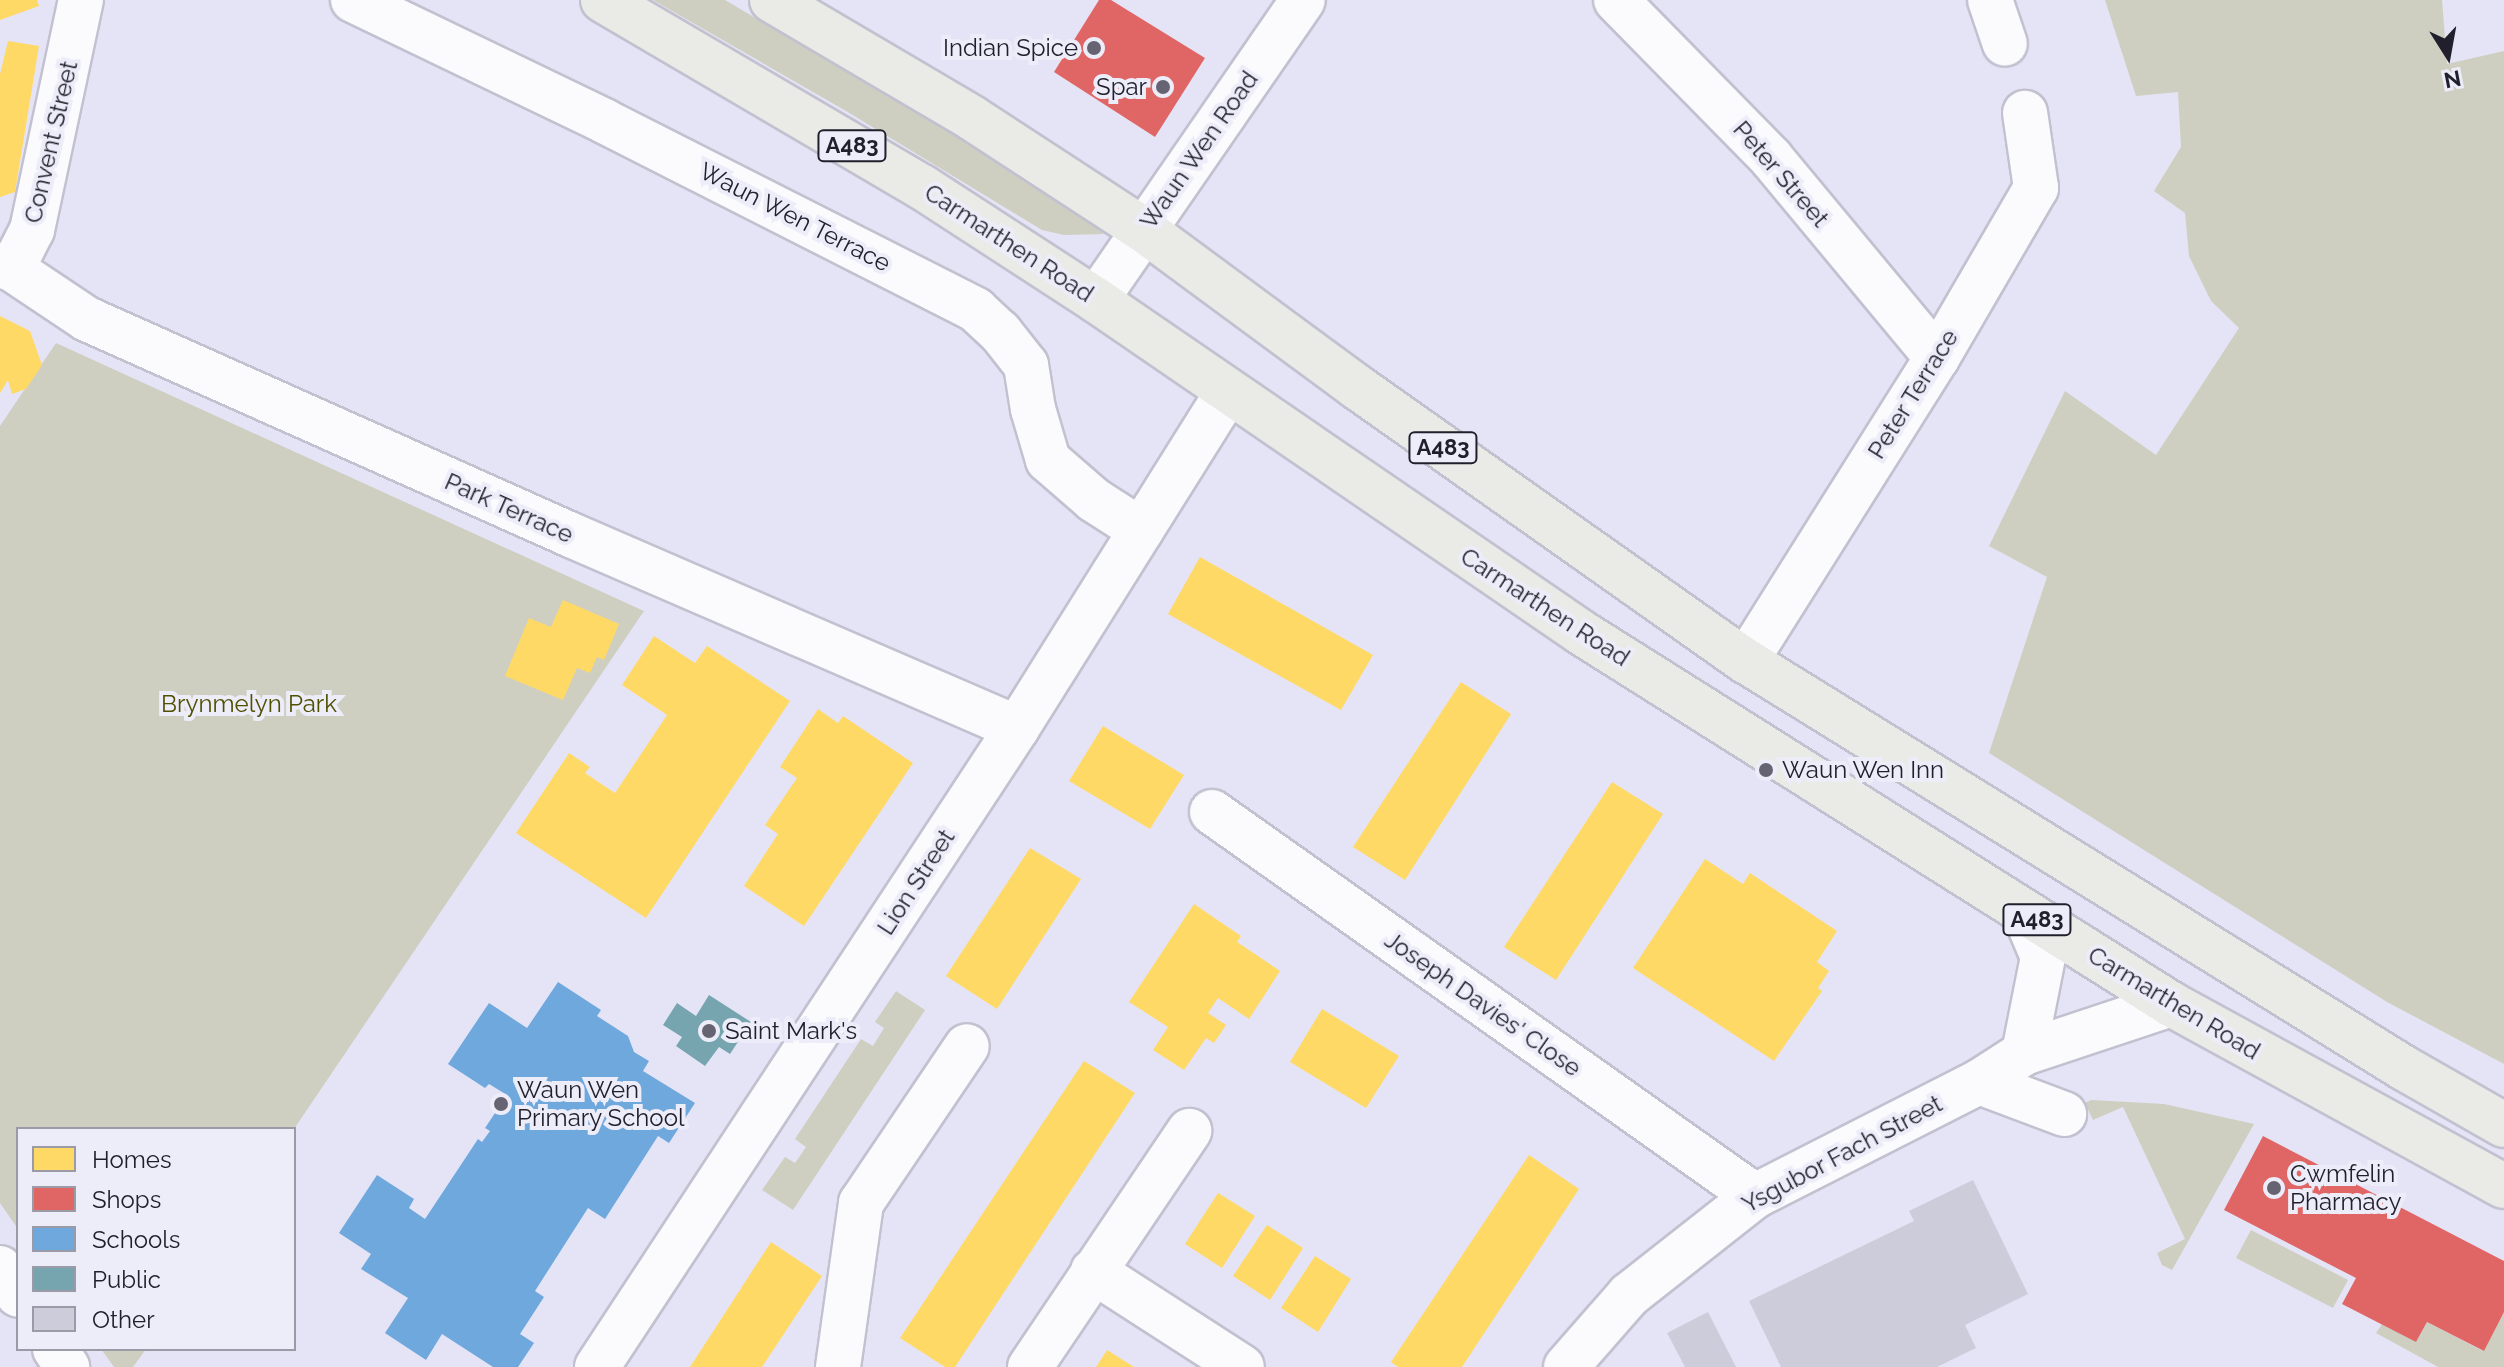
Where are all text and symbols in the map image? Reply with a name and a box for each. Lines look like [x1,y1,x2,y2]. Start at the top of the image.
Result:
north arrow [2408,16,2488,96]
place label: Indian Spice [943,34,1078,62]
marker: Indian Spice [1085,39,1103,57]
street label: Convent Street [18,58,84,226]
street label: Waun Wen Road [1134,65,1264,235]
text: N [2442,65,2463,94]
place label: Spar [1096,73,1147,101]
marker: Spar [1154,78,1172,96]
street label: Peter Street [1727,115,1835,233]
road number: A483 [816,128,888,164]
street label: Waun Wen Terrace [694,156,896,278]
street label: Carmarthen Road [919,178,1099,308]
street label: Peter Terrace [1862,324,1964,464]
road number: A483 [1407,430,1479,466]
street label: Park Terrace [440,467,578,549]
street label: Carmarthen Road [1455,542,1635,672]
park label: Brynmelyn Park [161,690,337,718]
place label: Waun Wen Inn [1782,756,1945,784]
marker: Waun Wen Inn [1757,761,1775,779]
street label: Lion Street [871,824,961,940]
road number: A483 [2001,902,2073,938]
street label: Joseph Davies' Close [1379,925,1587,1083]
street label: Carmarthen Road [2083,940,2265,1066]
place label: Saint Mark's [725,1017,857,1045]
marker: Saint Mark's [700,1022,718,1040]
place label: Waun Wen Primary School [517,1076,685,1132]
street label: Ysgubor Fach Street [1737,1089,1947,1219]
marker: Waun Wen Primary School [492,1095,510,1113]
legend [16,1127,296,1351]
text: Homes [92,1145,172,1174]
place label: Cwmfelin Pharmacy [2290,1160,2402,1216]
marker: Cwmfelin Pharmacy [2265,1179,2283,1197]
text: Shops [92,1185,161,1214]
text: Schools [92,1225,180,1254]
text: Public [92,1265,161,1294]
text: Other [92,1305,155,1334]

